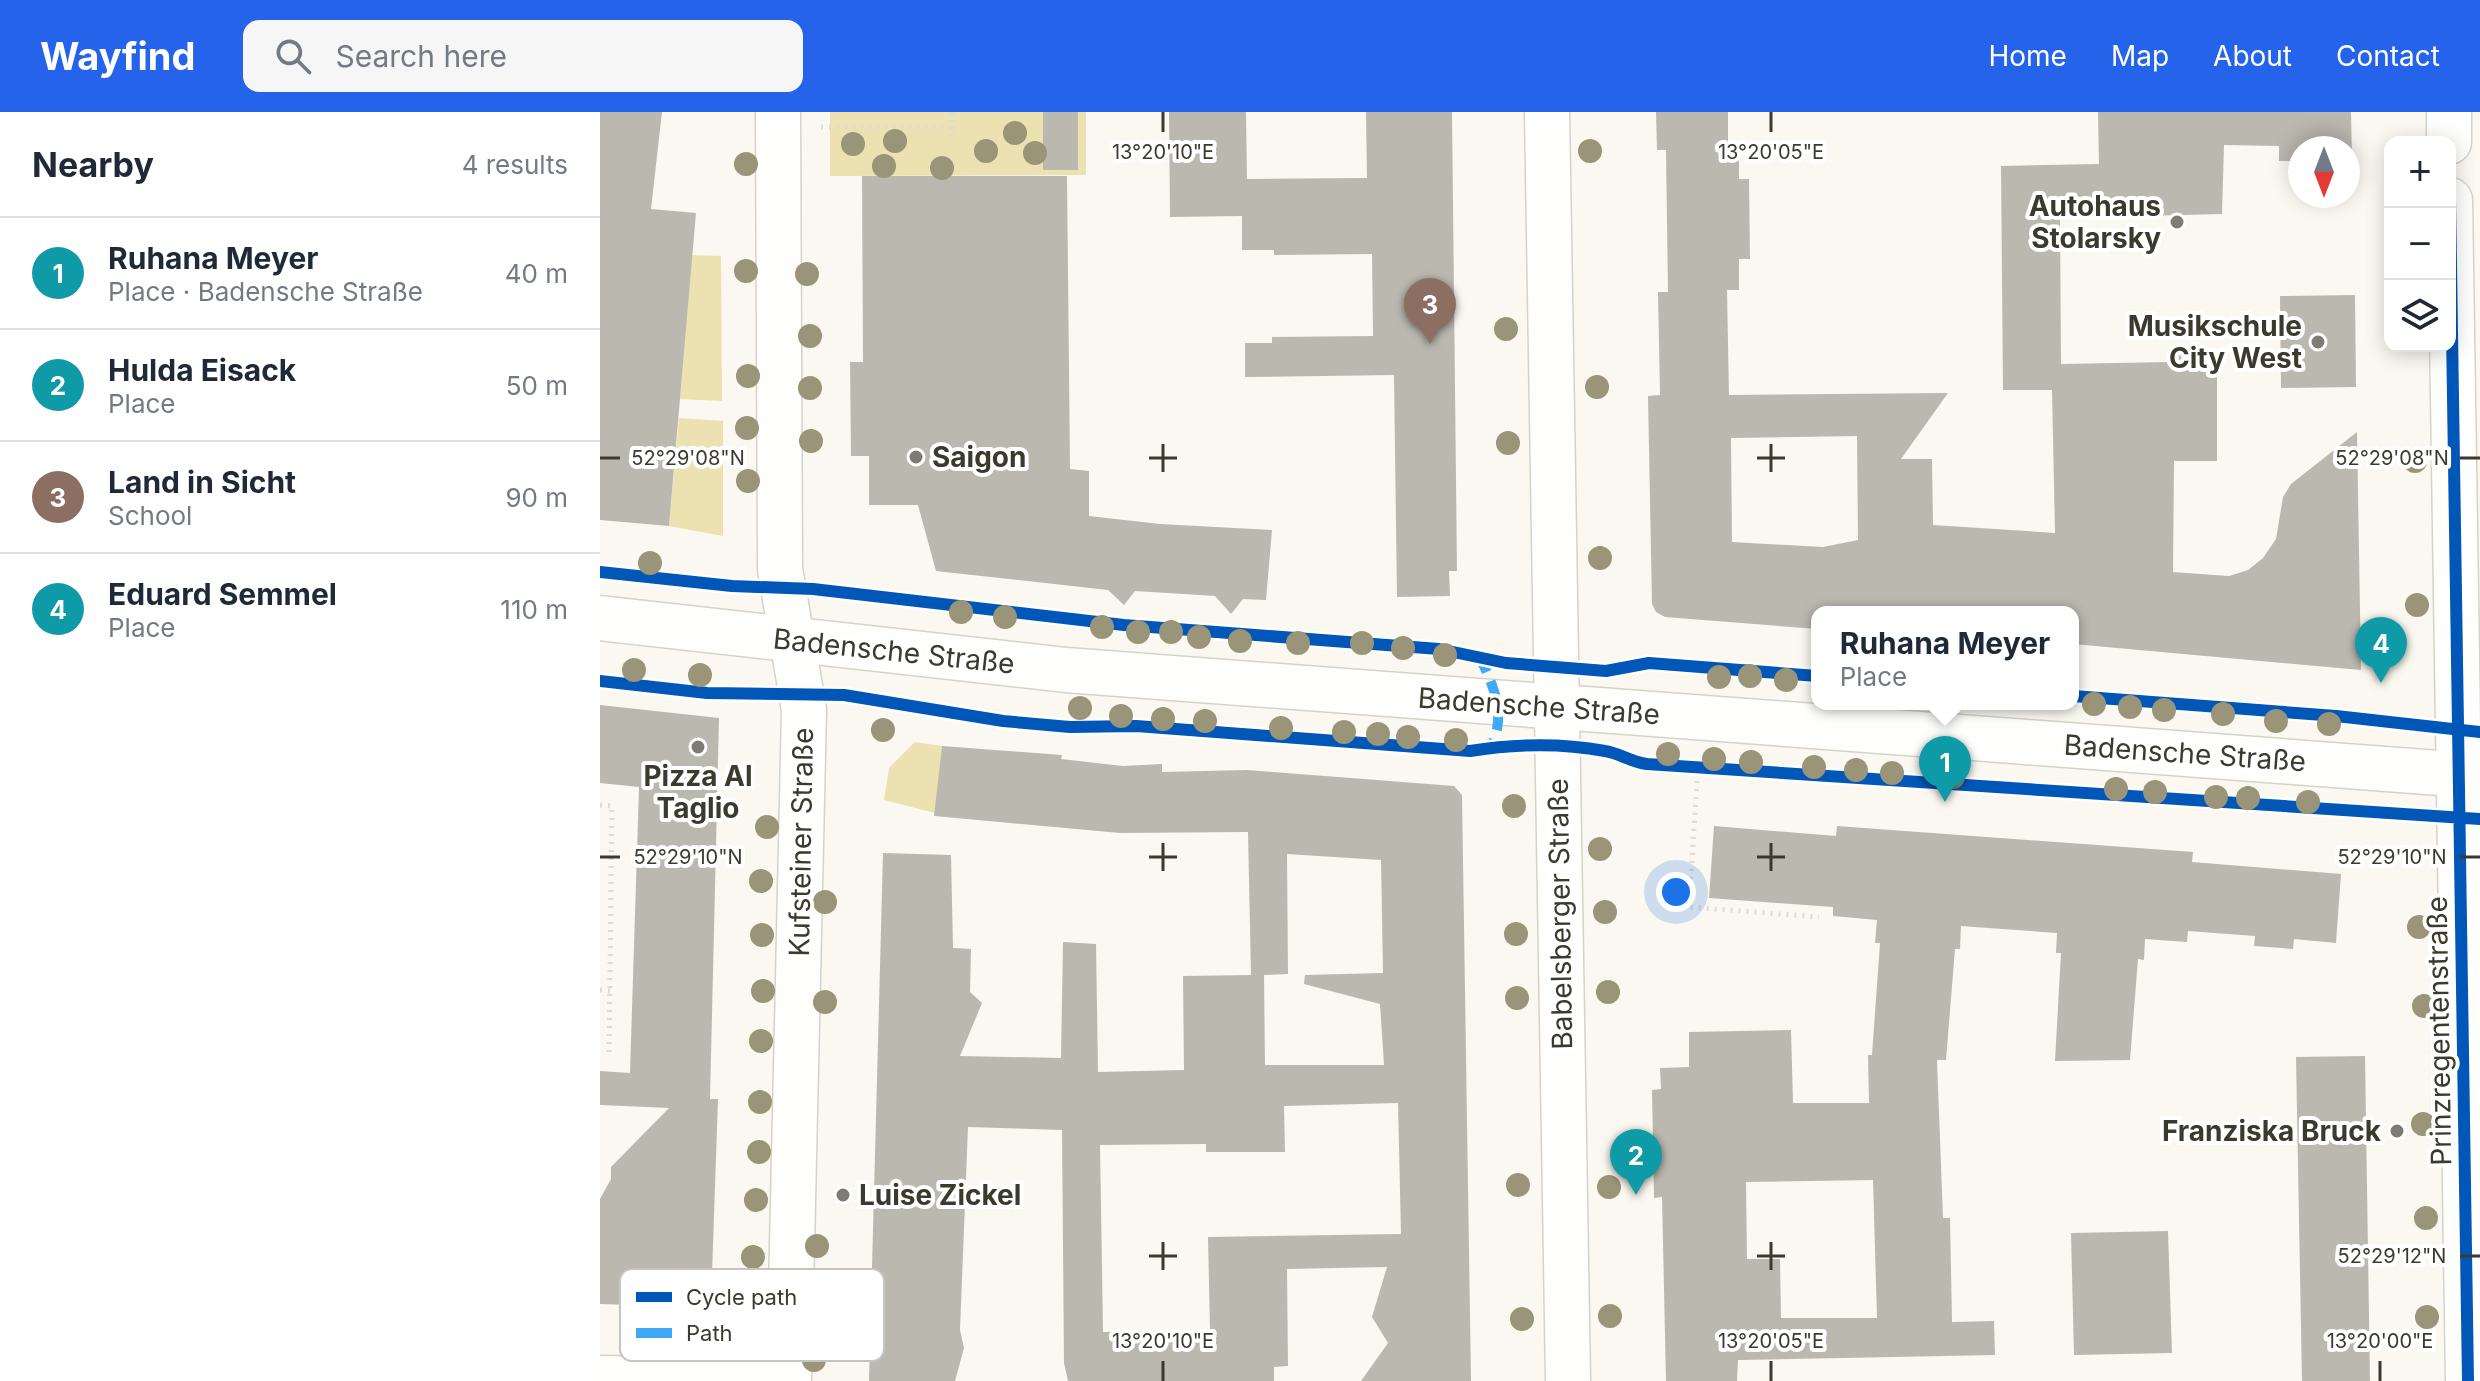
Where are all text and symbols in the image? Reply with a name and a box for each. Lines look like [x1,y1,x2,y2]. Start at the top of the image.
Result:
search box [243,20,803,92]
text: Wayfind [40,33,195,79]
icon: search [271,34,315,78]
text: Search here [335,38,507,74]
text: Home [1988,39,2067,73]
text: Map [2111,39,2169,73]
text: About [2213,39,2292,73]
text: Contact [2336,39,2440,73]
north arrow [2288,136,2360,208]
map controls [2384,136,2456,352]
button: + [2384,136,2456,208]
text: 13°20'10"E [1112,140,1214,164]
text: 13°20'05"E [1718,140,1824,164]
text: Nearby [32,144,154,185]
text: 4 results [462,149,568,180]
place label: Autohaus Stolarsky [2029,189,2161,255]
button: − [2384,208,2456,280]
marker: Autohaus Stolarsky [2168,213,2186,231]
text: Ruhana Meyer [108,240,319,276]
text: 1 [52,258,64,289]
text: 40 m [505,258,568,289]
text: Place · Badensche Straße [108,276,423,307]
pin: 3 [1404,278,1456,344]
button: layers [2384,280,2456,352]
place label: Musikschule City West [2128,309,2302,375]
marker: Musikschule City West [2309,333,2327,351]
text: Hulda Eisack [108,352,296,388]
text: 2 [50,370,66,401]
text: 50 m [506,370,568,401]
text: Place [108,388,176,419]
place label: Saigon [932,440,1026,474]
text: 52°29'08"N [631,446,745,470]
text: 52°29'08"N [2335,446,2449,470]
marker: Saigon [907,448,925,466]
text: Land in Sicht [108,464,296,500]
text: 3 [50,482,66,513]
text: 90 m [505,482,568,513]
text: School [108,500,192,531]
text: Eduard Semmel [108,576,337,612]
text: 4 [49,594,67,625]
text: 110 m [500,594,568,625]
popup [1811,606,2079,710]
text: Place [108,612,176,643]
pin: 4 [2355,617,2407,683]
street label: Badensche Straße [772,621,1016,681]
text: Ruhana Meyer [1840,625,2050,661]
text: Place [1840,661,1907,692]
street label: Badensche Straße [1417,681,1661,731]
street label: Kufsteiner Straße [782,727,820,957]
street label: Badensche Straße [2063,728,2307,778]
pin: 1 [1919,736,1971,802]
marker: Pizza Al Taglio [689,738,707,756]
place label: Pizza Al Taglio [643,759,753,825]
street label: Babelsberger Straße [1541,778,1579,1050]
text: 52°29'10"N [633,845,743,869]
text: 52°29'10"N [2337,845,2447,869]
your location [1656,872,1696,912]
street label: Prinzregentenstraße [2420,896,2458,1166]
place label: Franziska Bruck [2162,1114,2382,1148]
marker: Franziska Bruck [2388,1122,2406,1140]
pin: 2 [1610,1129,1662,1195]
place label: Luise Zickel [859,1178,1021,1212]
marker: Luise Zickel [834,1186,852,1204]
text: 52°29'12"N [2338,1244,2446,1268]
legend [620,1269,884,1361]
text: Cycle path [686,1284,797,1310]
text: Path [686,1320,733,1346]
text: 13°20'10"E [1112,1329,1214,1353]
text: 13°20'05"E [1718,1329,1824,1353]
text: 13°20'00"E [2327,1329,2433,1353]

